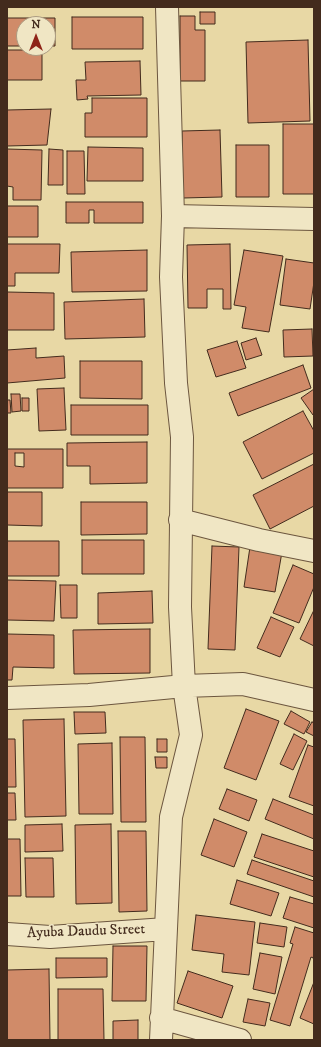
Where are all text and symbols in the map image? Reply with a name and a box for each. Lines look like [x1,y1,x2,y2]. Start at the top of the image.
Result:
north arrow [16,16,56,56]
text: N [31,18,41,32]
street label: Ayuba Daudu Street [26,921,146,943]

